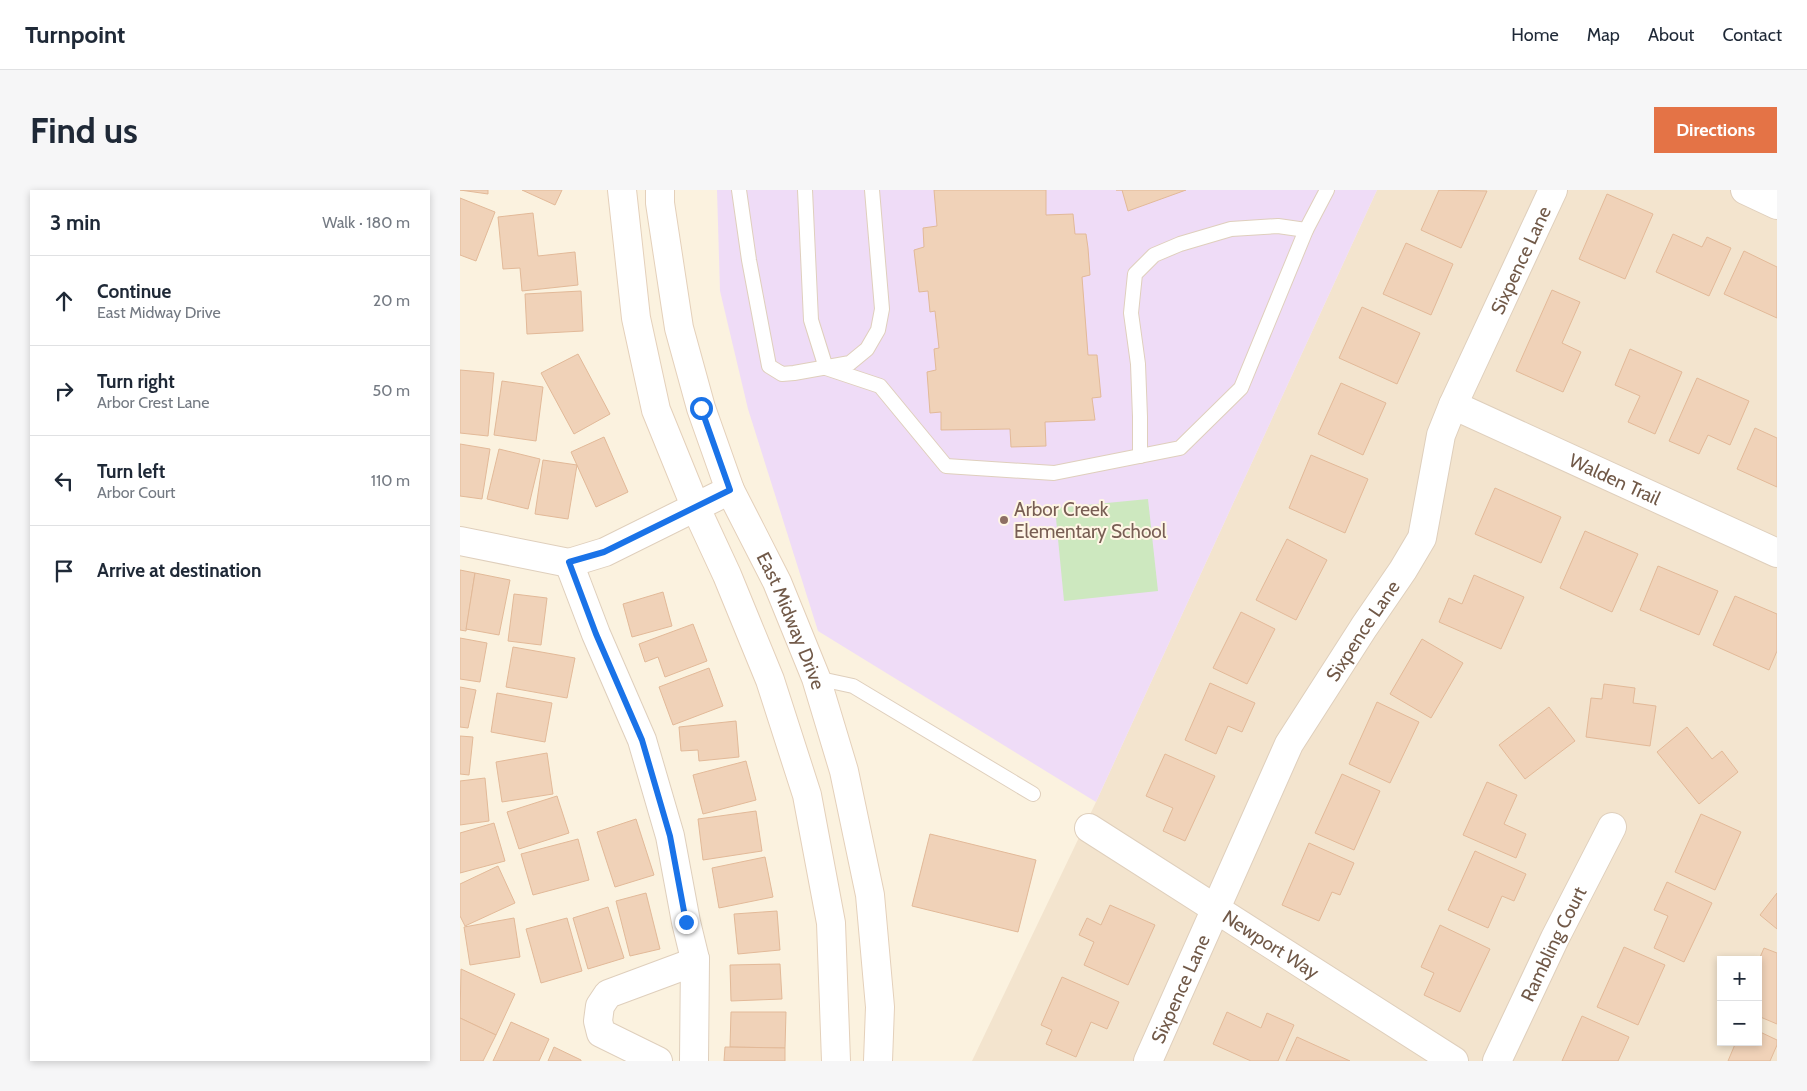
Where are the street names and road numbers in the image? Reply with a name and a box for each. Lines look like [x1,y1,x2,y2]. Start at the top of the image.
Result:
street label: Sixpence Lane [1485,202,1555,318]
street label: Walden Trail [1566,448,1665,510]
street label: East Midway Drive [752,548,830,692]
street label: Sixpence Lane [1321,575,1404,686]
street label: Rambling Court [1515,882,1591,1005]
street label: Newport Way [1219,905,1324,984]
street label: Sixpence Lane [1146,931,1214,1047]

